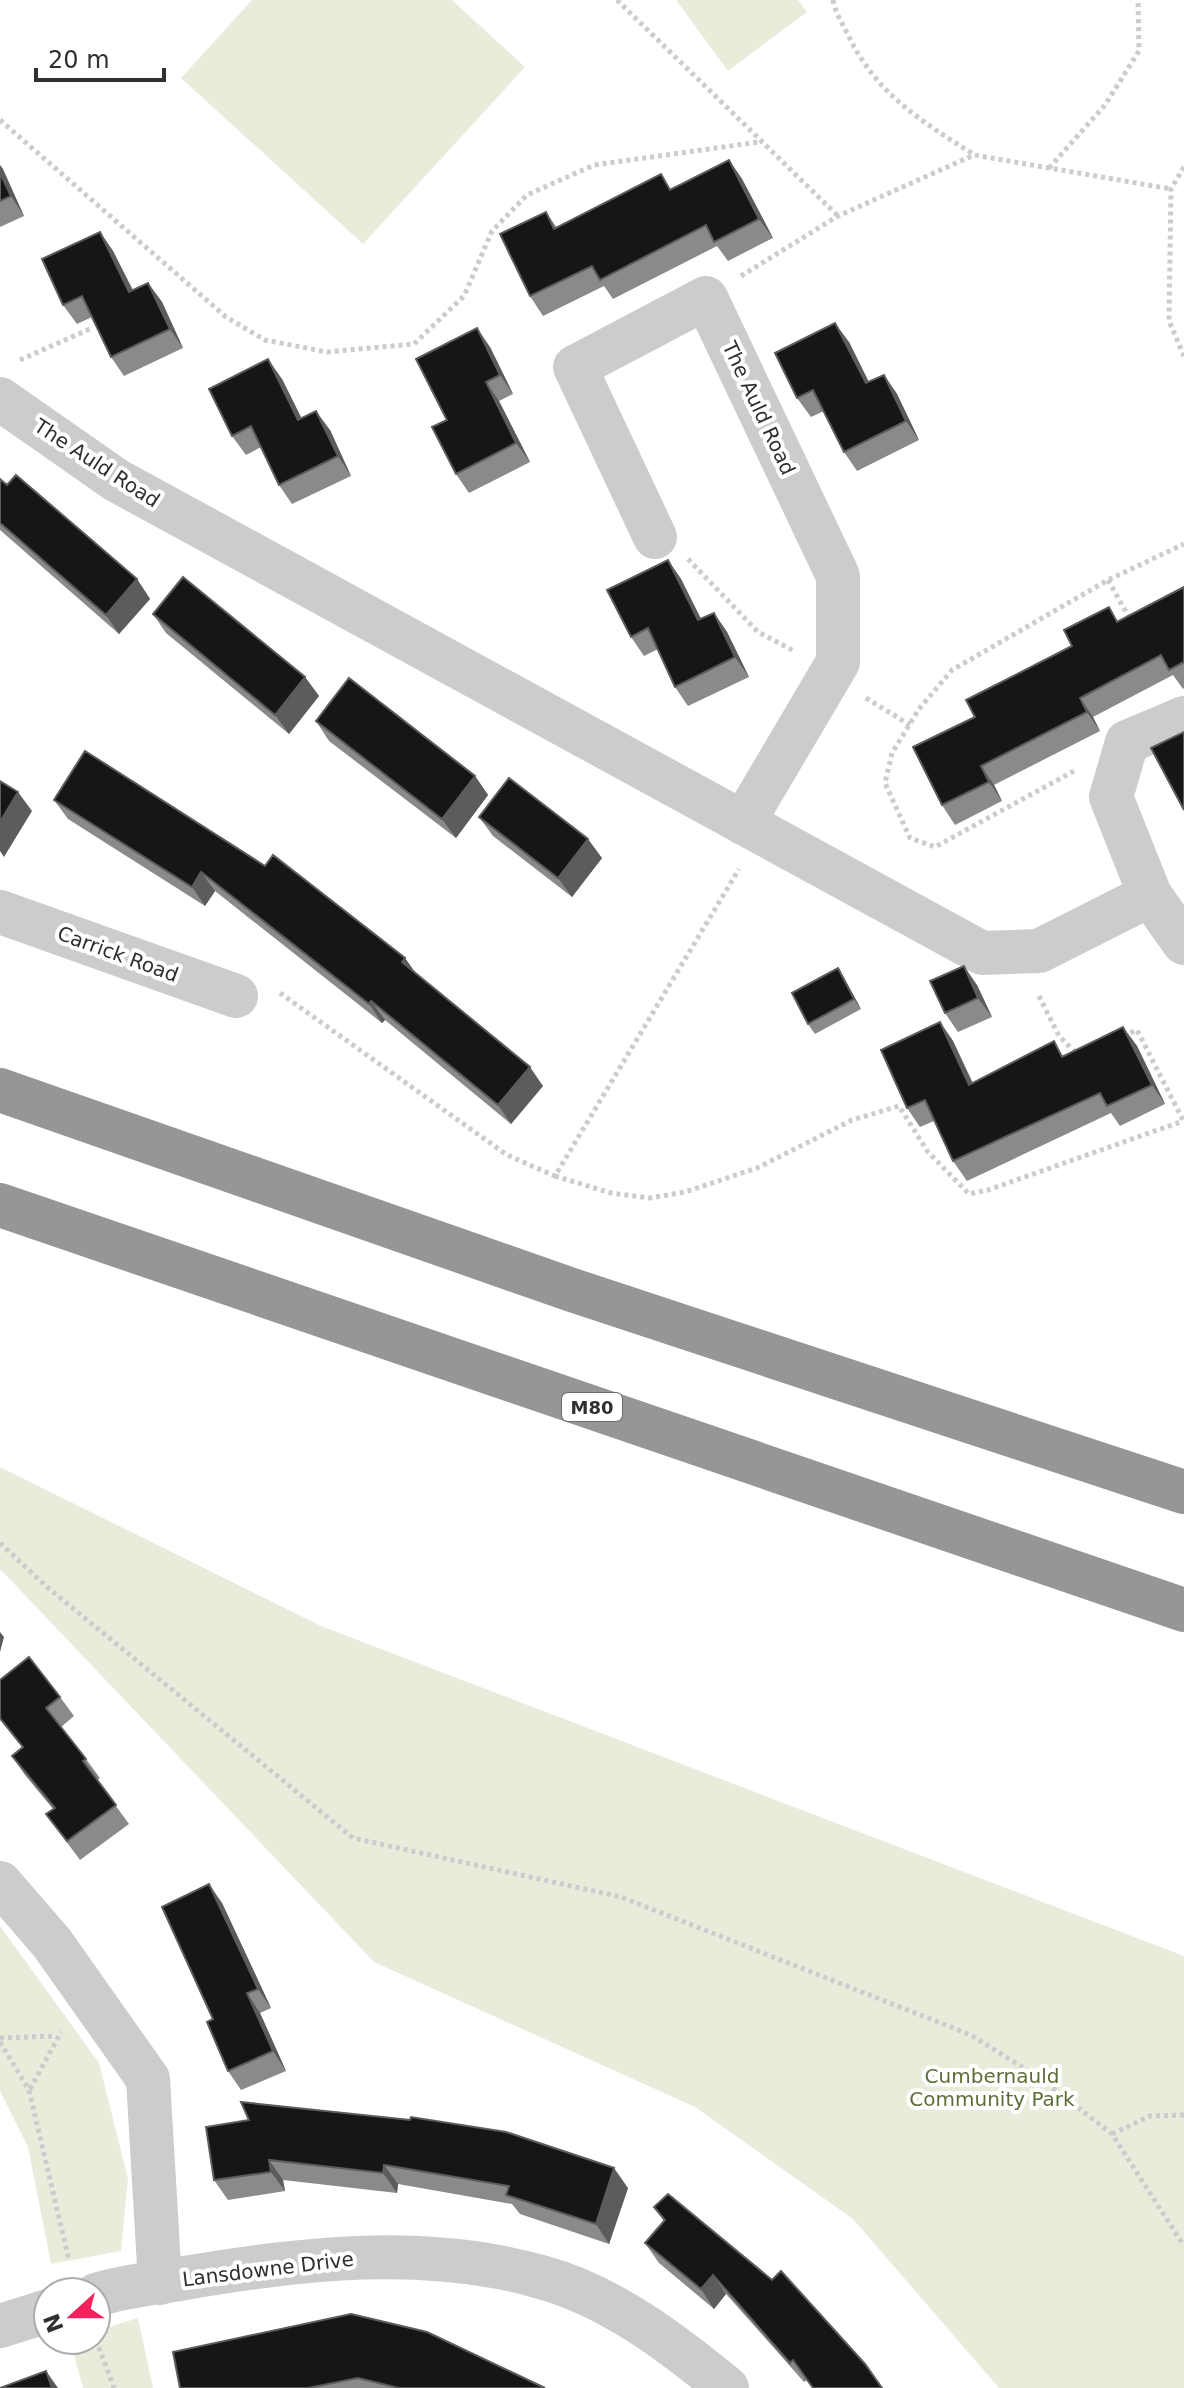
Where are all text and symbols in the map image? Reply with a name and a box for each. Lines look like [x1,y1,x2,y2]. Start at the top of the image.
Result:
scale bar [36,32,164,82]
text: 20 m [48,46,110,74]
street label: The Auld Road [717,336,800,479]
street label: The Auld Road [29,413,164,512]
street label: Carrick Road [54,921,182,987]
road number: M80 [562,1393,622,1421]
park label: Cumbernauld Community Park [909,2064,1075,2111]
street label: Lansdowne Drive [181,2247,355,2291]
north arrow [32,2276,112,2356]
text: N [39,2310,69,2336]

